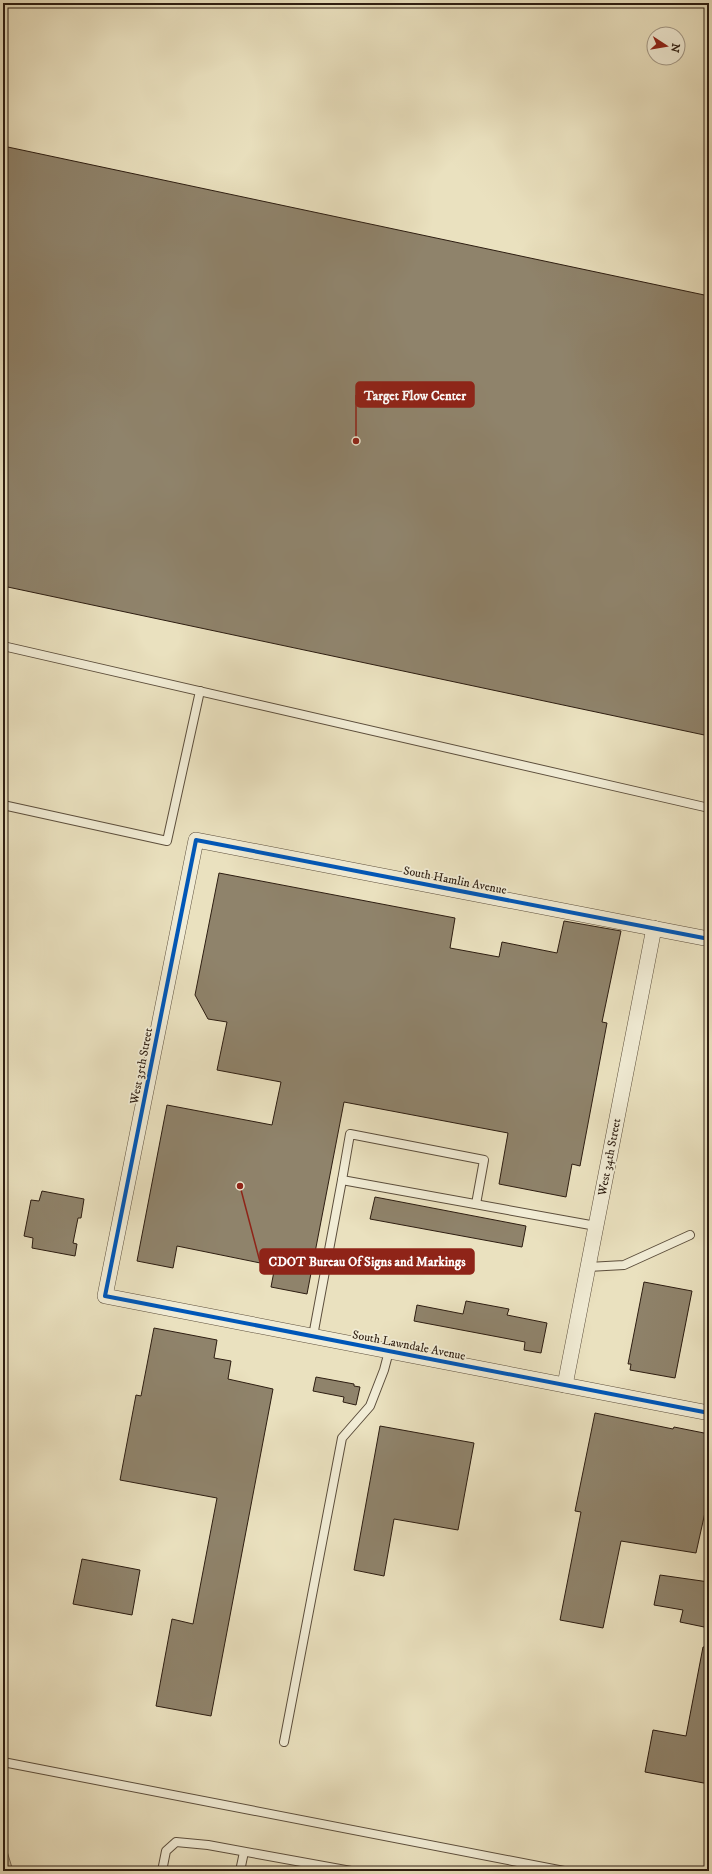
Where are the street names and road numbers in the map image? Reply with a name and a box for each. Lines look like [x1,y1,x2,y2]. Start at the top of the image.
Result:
street label: South Hamlin Avenue [402,863,508,898]
street label: West 35th Street [127,1027,156,1106]
street label: West 34th Street [594,1117,624,1198]
street label: South Lawndale Avenue [351,1327,467,1364]

